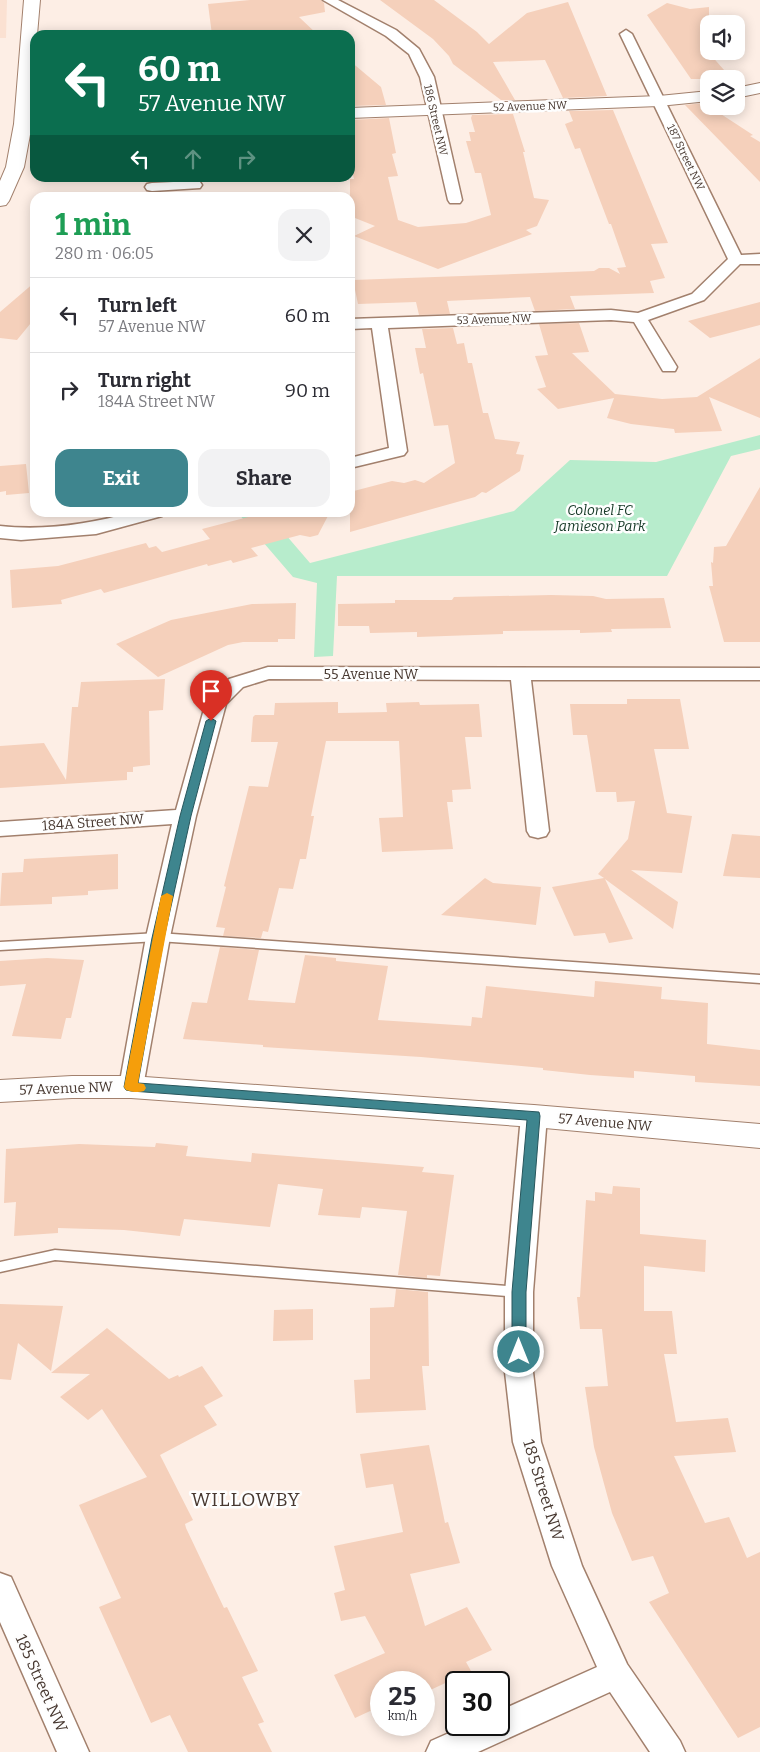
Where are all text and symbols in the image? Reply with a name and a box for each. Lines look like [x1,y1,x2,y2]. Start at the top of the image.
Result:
map controls [700,15,745,115]
button: sound [700,15,745,60]
text: 60 m [138,48,221,90]
icon: left [55,50,120,115]
button: layers [700,70,745,115]
street label: 186 Street NW [421,83,450,158]
text: 57 Avenue NW [138,90,286,117]
street label: 52 Avenue NW [493,99,568,114]
street label: 187 Street NW [664,122,707,193]
icon: left [126,145,154,173]
icon: ahead [179,145,207,173]
icon: right [232,145,260,173]
text: 1 min [55,207,131,243]
button: close [278,209,330,261]
text: 280 m · 06:05 [55,244,154,263]
text: Turn left [98,294,177,317]
icon: left [55,301,83,329]
text: 60 m [285,304,330,327]
street label: 53 Avenue NW [456,312,532,327]
text: 57 Avenue NW [98,317,206,336]
text: Turn right [98,369,191,392]
icon: right [55,376,83,404]
text: 90 m [285,379,330,402]
text: 184A Street NW [98,392,215,411]
button: Exit [55,449,188,507]
button: Share [198,449,330,507]
park label: Colonel FC Jamieson Park [552,502,646,535]
street label: 55 Avenue NW [324,666,419,683]
pin [190,670,232,721]
icon: arrive [197,677,225,705]
street label: 184A Street NW [41,810,145,835]
street label: 57 Avenue NW [19,1078,114,1099]
street label: 57 Avenue NW [557,1110,653,1135]
position arrow [492,1325,544,1377]
street label: 185 Street NW [519,1437,568,1544]
district label: WILLOWBY [191,1488,301,1511]
street label: 185 Street NW [12,1631,72,1736]
speed limit sign: 30 [445,1671,510,1736]
text: 25 [389,1682,416,1712]
text: km/h [388,1709,417,1723]

